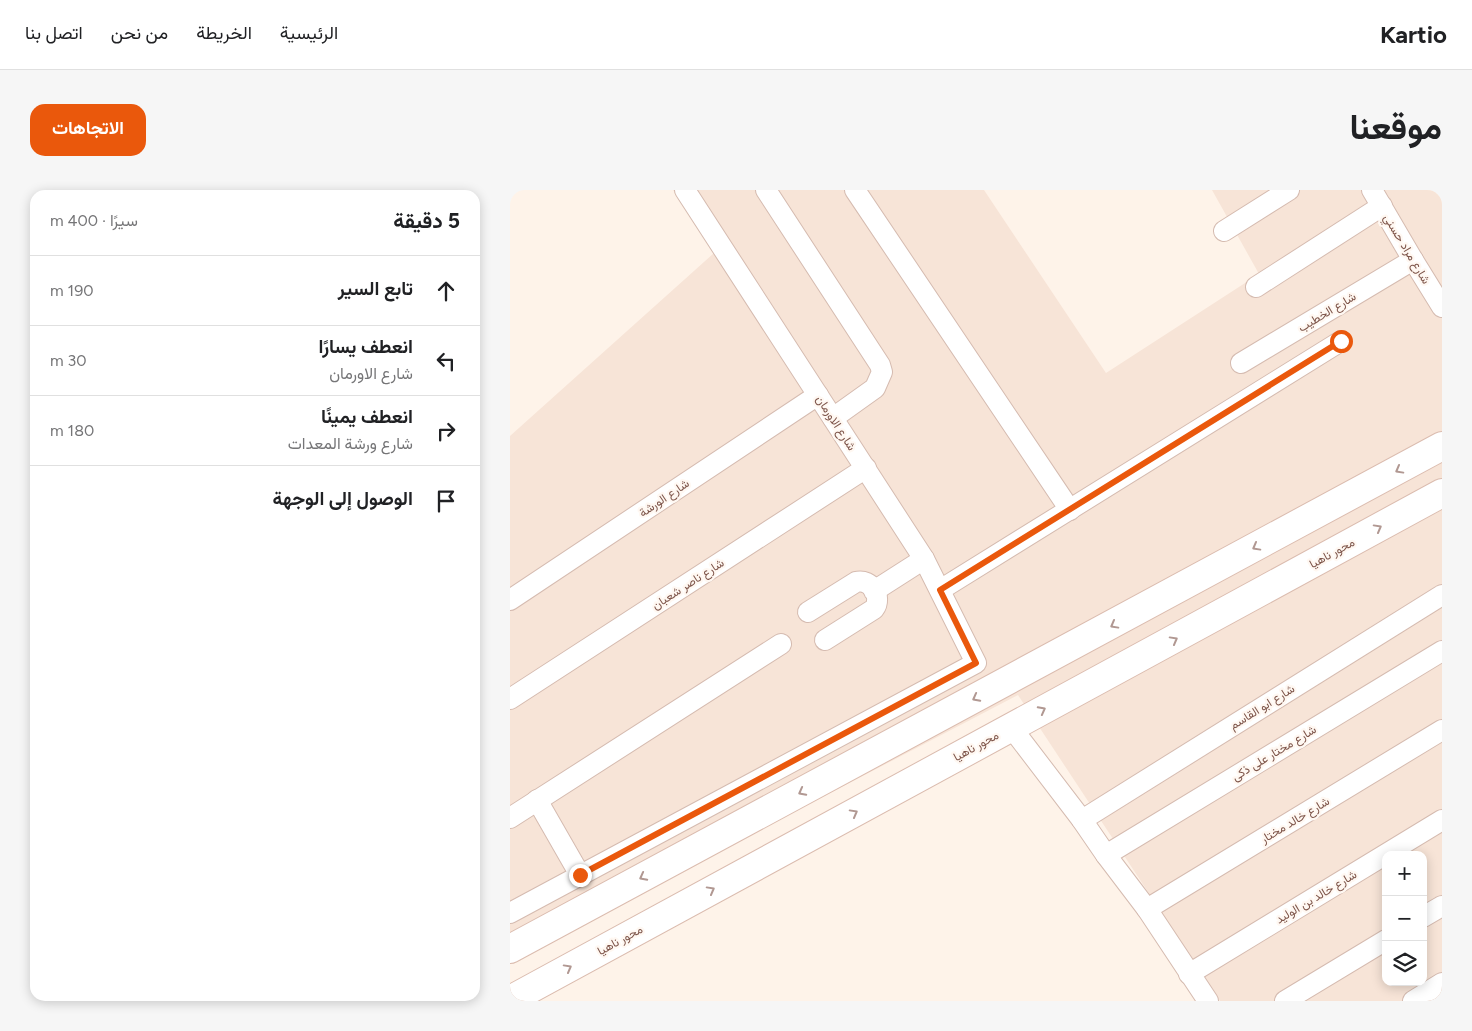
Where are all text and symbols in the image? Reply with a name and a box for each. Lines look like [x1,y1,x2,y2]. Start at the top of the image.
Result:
text: Kartio [1380,20,1447,49]
text: اتصل بنا [25,22,83,44]
text: من نحن [111,22,168,44]
text: الخريطة [196,22,252,44]
text: الرئيسية [280,22,338,44]
button: الاتجاهات [30,104,146,156]
text: موقعنا [1349,106,1442,148]
text: 5 دقيقة [393,208,460,233]
text: سيرًا · 400 m [50,211,138,230]
street label: شارع مراد حسني [1378,212,1433,288]
text: تابع السير [338,277,413,300]
icon: ahead [432,277,460,305]
text: 190 m [50,281,94,300]
street label: شارع الخطيب [1295,289,1360,336]
route start [1330,330,1353,353]
text: انعطف يسارًا [319,335,413,358]
icon: left [432,347,460,375]
text: 30 m [50,351,87,370]
text: شارع الاورمان [329,364,413,383]
street label: شارع الاورمان [811,393,859,454]
text: انعطف يمينًا [321,405,413,428]
icon: right [432,417,460,445]
text: 180 m [50,421,94,440]
text: شارع ورشة المعدات [288,434,413,453]
one-way arrow [1395,464,1404,474]
street label: شارع الورشة [636,476,693,522]
text: الوصول إلى الوجهة [273,487,413,510]
icon: arrive [432,487,460,515]
one-way arrow [1373,524,1382,534]
street label: محور ناهيا [1307,535,1357,572]
one-way arrow [1253,541,1262,551]
street label: شارع ناصر شعبان [649,556,728,614]
one-way arrow [1110,619,1119,629]
one-way arrow [1169,636,1178,646]
street label: شارع ابو القاسم [1227,681,1298,734]
one-way arrow [972,692,981,702]
one-way arrow [1037,706,1046,716]
street label: شارع مختار على ذكى [1229,722,1320,785]
street label: محور ناهيا [951,728,1001,765]
one-way arrow [798,786,807,796]
street label: شارع خالد مختار [1257,794,1333,848]
one-way arrow [848,809,857,819]
map controls [1382,851,1427,986]
button: + [1382,851,1427,896]
route end [569,864,592,887]
street label: شارع خالد بن الوليد [1273,867,1360,928]
one-way arrow [640,871,649,881]
one-way arrow [706,887,715,897]
button: − [1382,896,1427,941]
street label: محور ناهيا [595,922,645,959]
button: layers [1382,941,1427,986]
one-way arrow [563,964,572,974]

